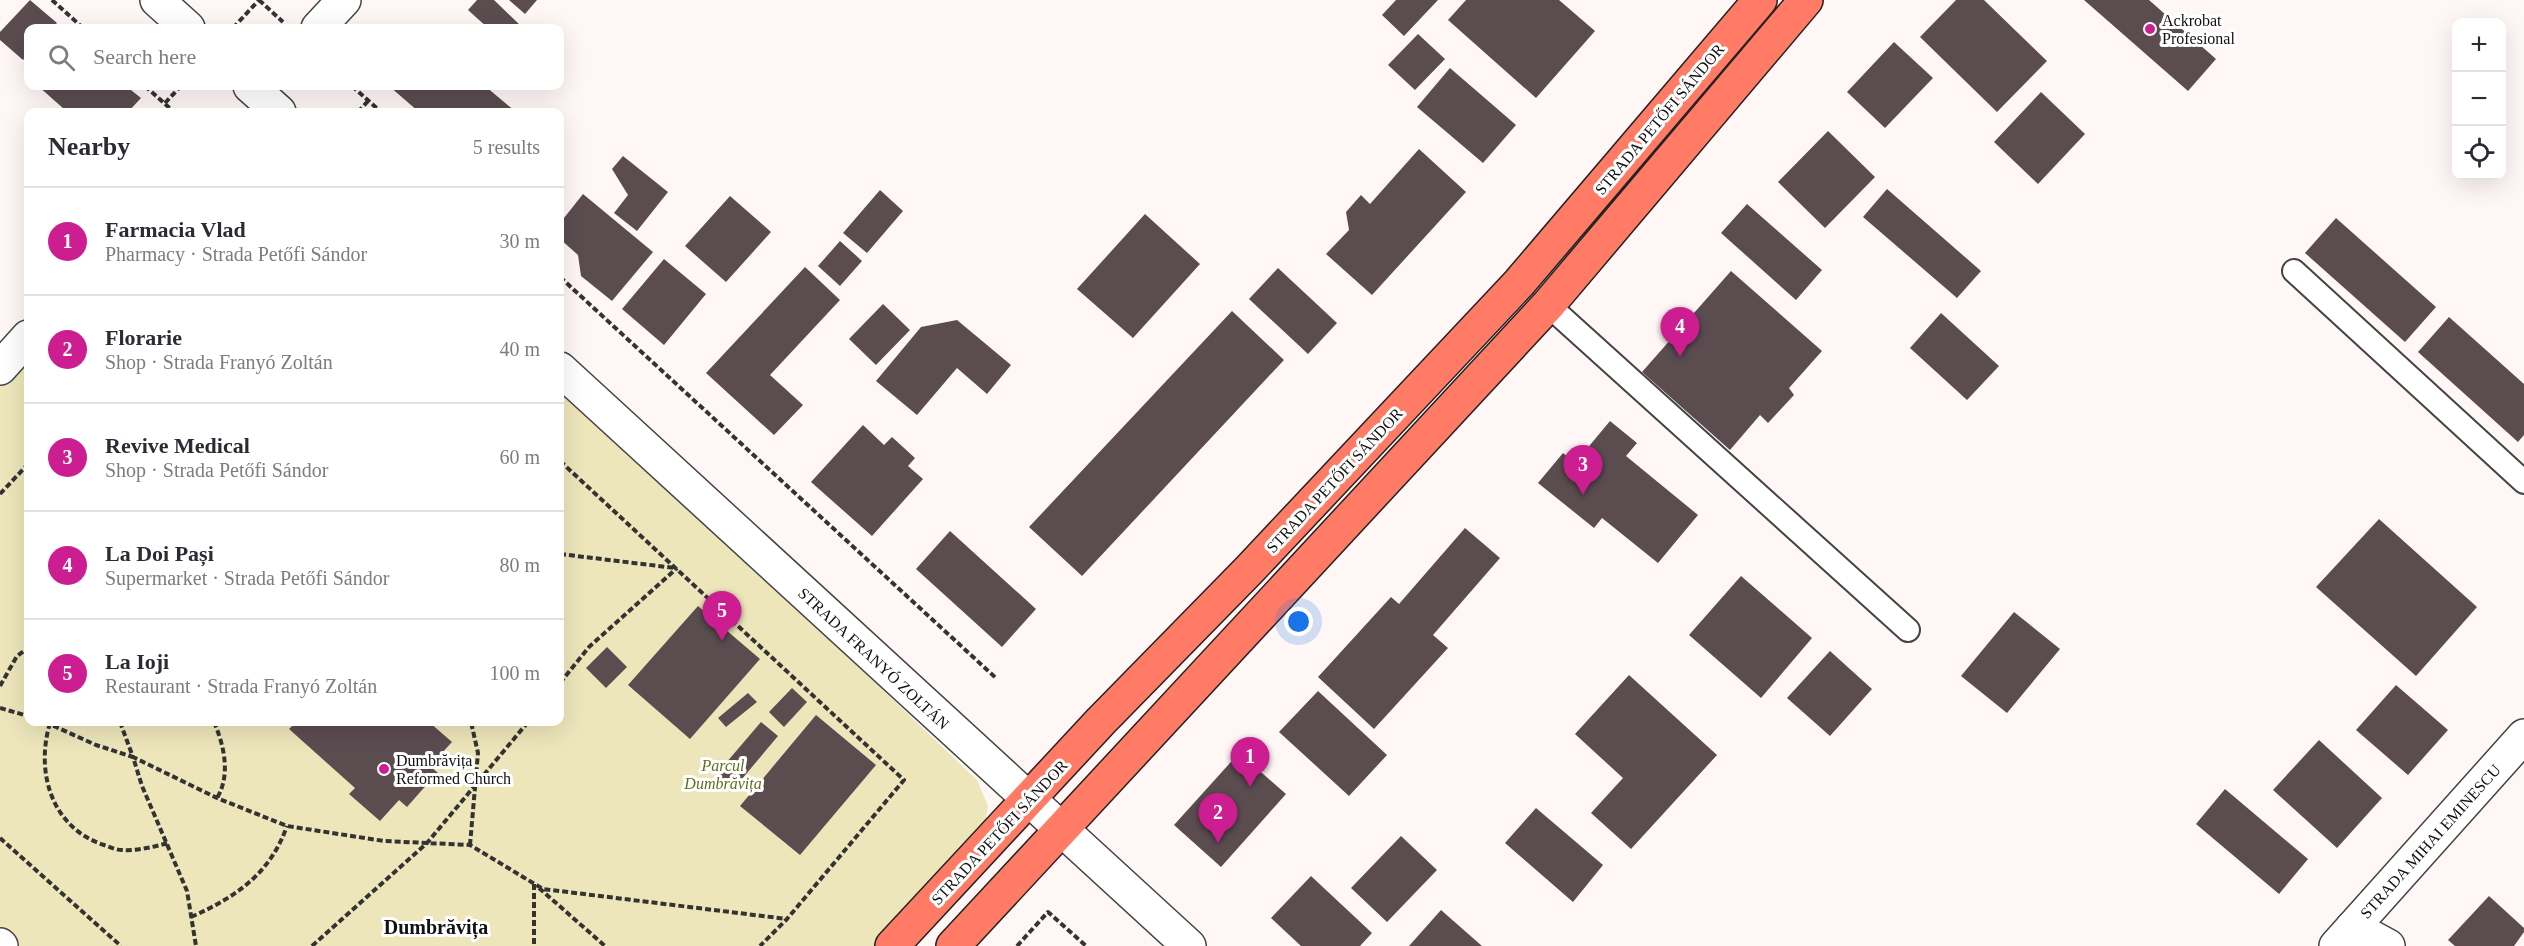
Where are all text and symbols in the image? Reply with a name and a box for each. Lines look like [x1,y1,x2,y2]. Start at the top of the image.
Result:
place label: Ackrobat Profesional [2162,12,2235,47]
map controls [2452,18,2506,180]
button: + [2452,18,2506,72]
marker: Ackrobat Profesional [2143,22,2157,36]
search box [24,24,564,90]
street label: STRADA PETŐFI SÁNDOR [1591,40,1728,198]
icon: search [45,41,78,74]
text: Search here [93,44,196,69]
button: − [2452,72,2506,126]
button: locate [2452,126,2506,180]
text: Nearby [48,132,130,161]
text: 5 results [473,136,540,158]
text: Farmacia Vlad [105,217,246,242]
text: 1 [63,230,73,252]
text: 30 m [499,230,540,252]
text: Pharmacy · Strada Petőfi Sándor [105,243,367,265]
pin: 4 [1660,308,1700,357]
text: Florarie [105,325,182,350]
text: 2 [63,338,73,360]
text: 40 m [499,338,540,360]
text: Shop · Strada Franyó Zoltán [105,351,333,373]
street label: STRADA PETŐFI SÁNDOR [1262,404,1406,556]
text: Revive Medical [105,433,250,458]
text: 3 [63,446,73,468]
text: 60 m [499,446,540,468]
pin: 3 [1564,446,1602,495]
text: Shop · Strada Petőfi Sándor [105,459,328,481]
text: La Doi Pași [105,541,214,566]
text: 4 [63,554,73,576]
text: 80 m [499,554,540,576]
text: Supermarket · Strada Petőfi Sándor [105,567,389,589]
street label: STRADA FRANYÓ ZOLTÁN [795,583,953,733]
pin: 5 [702,592,742,641]
your location [1284,607,1313,636]
text: La Ioji [105,649,169,674]
text: 5 [63,662,73,684]
text: 100 m [489,662,540,684]
text: Restaurant · Strada Franyó Zoltán [105,675,377,697]
pin: 1 [1230,738,1270,787]
place label: Dumbrăvița Reformed Church [396,752,511,787]
street label: STRADA PETŐFI SÁNDOR [927,756,1071,908]
park label: Parcul Dumbrăvița [683,757,762,793]
street label: STRADA MIHAI EMINESCU [2357,761,2504,922]
marker: Dumbrăvița Reformed Church [377,762,391,776]
pin: 2 [1198,794,1238,843]
district label: Dumbrăvița [384,916,488,940]

